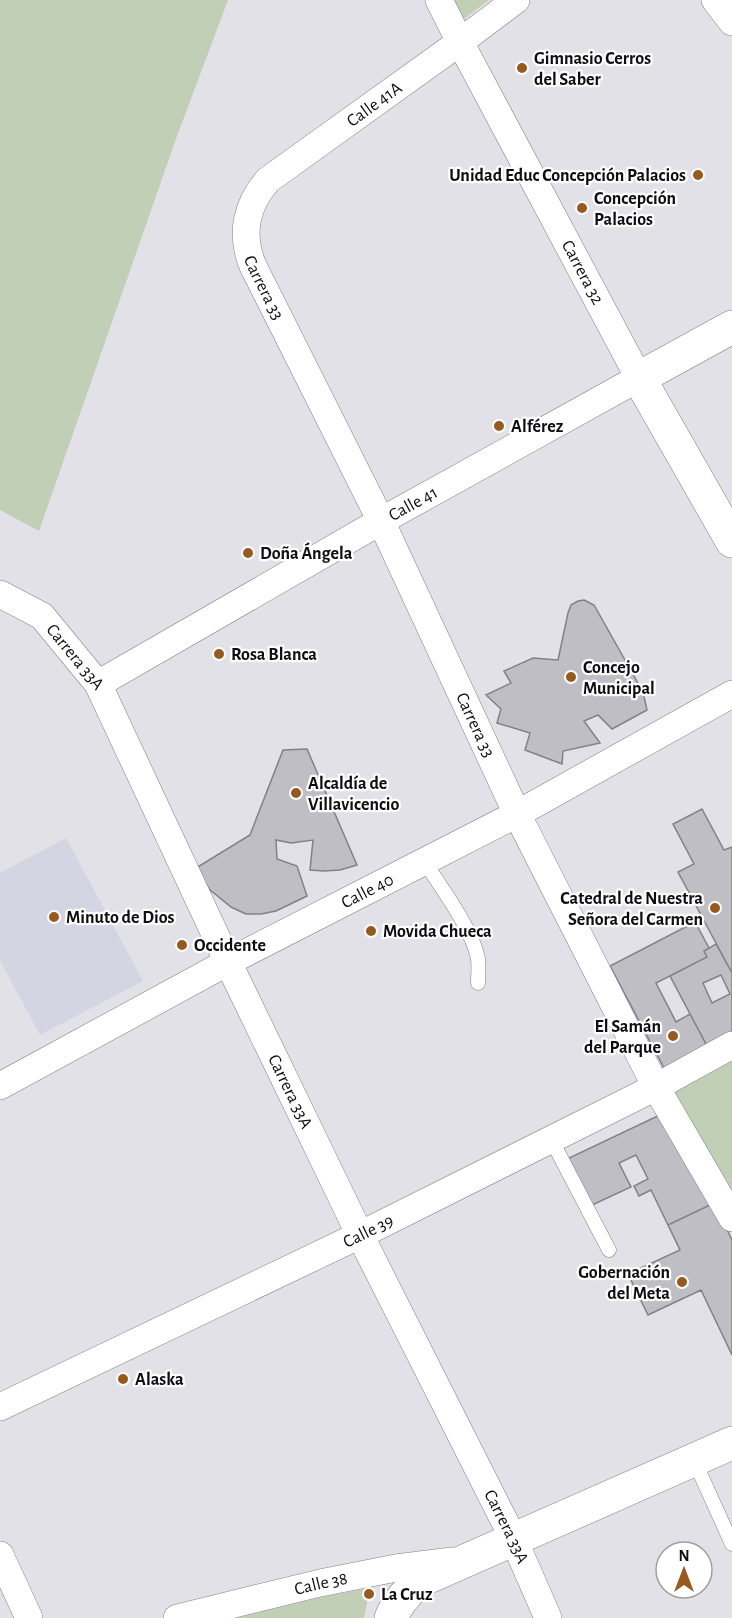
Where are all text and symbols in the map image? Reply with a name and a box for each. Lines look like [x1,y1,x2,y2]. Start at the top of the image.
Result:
place label: Gimnasio Cerros del Saber [534,50,651,89]
marker: Gimnasio Cerros del Saber [515,61,529,75]
street label: Calle 41A [344,79,406,131]
place label: Unidad Educ Concepción Palacios [449,167,686,185]
marker: Unidad Educ Concepción Palacios [691,168,705,182]
place label: Concepción Palacios [594,190,676,229]
marker: Concepción Palacios [575,201,589,215]
street label: Carrera 32 [558,237,606,308]
street label: Carrera 33 [240,253,287,323]
place label: Alférez [511,418,564,436]
marker: Alférez [492,419,506,433]
street label: Calle 41 [386,484,441,525]
place label: Doña Ángela [260,542,353,563]
marker: Doña Ángela [241,546,255,560]
street label: Carrera 33A [42,621,107,694]
place label: Rosa Blanca [231,646,317,664]
marker: Rosa Blanca [212,647,226,661]
place label: Concejo Municipal [583,659,655,698]
marker: Concejo Municipal [564,670,578,684]
street label: Carrera 33 [452,690,497,761]
place label: Alcaldía de Villavicencio [308,775,400,814]
marker: Alcaldía de Villavicencio [289,786,303,800]
street label: Calle 40 [339,871,397,912]
place label: Catedral de Nuestra Señora del Carmen [560,890,703,929]
marker: Catedral de Nuestra Señora del Carmen [708,901,722,915]
place label: Minuto de Dios [66,909,175,927]
marker: Minuto de Dios [47,910,61,924]
place label: Movida Chueca [383,923,492,941]
marker: Movida Chueca [364,924,378,938]
place label: Occidente [194,937,266,955]
marker: Occidente [175,938,189,952]
place label: El Samán del Parque [584,1018,661,1057]
marker: El Samán del Parque [666,1029,680,1043]
street label: Carrera 33A [264,1052,315,1132]
street label: Calle 39 [340,1212,397,1252]
place label: Gobernación del Meta [578,1264,670,1303]
marker: Gobernación del Meta [675,1275,689,1289]
place label: Alaska [135,1371,184,1389]
marker: Alaska [116,1372,130,1386]
street label: Carrera 33A [480,1487,531,1567]
north arrow [654,1540,714,1600]
text: N [678,1548,690,1564]
street label: Calle 38 [293,1570,349,1599]
place label: La Cruz [381,1586,433,1604]
marker: La Cruz [362,1587,376,1601]

